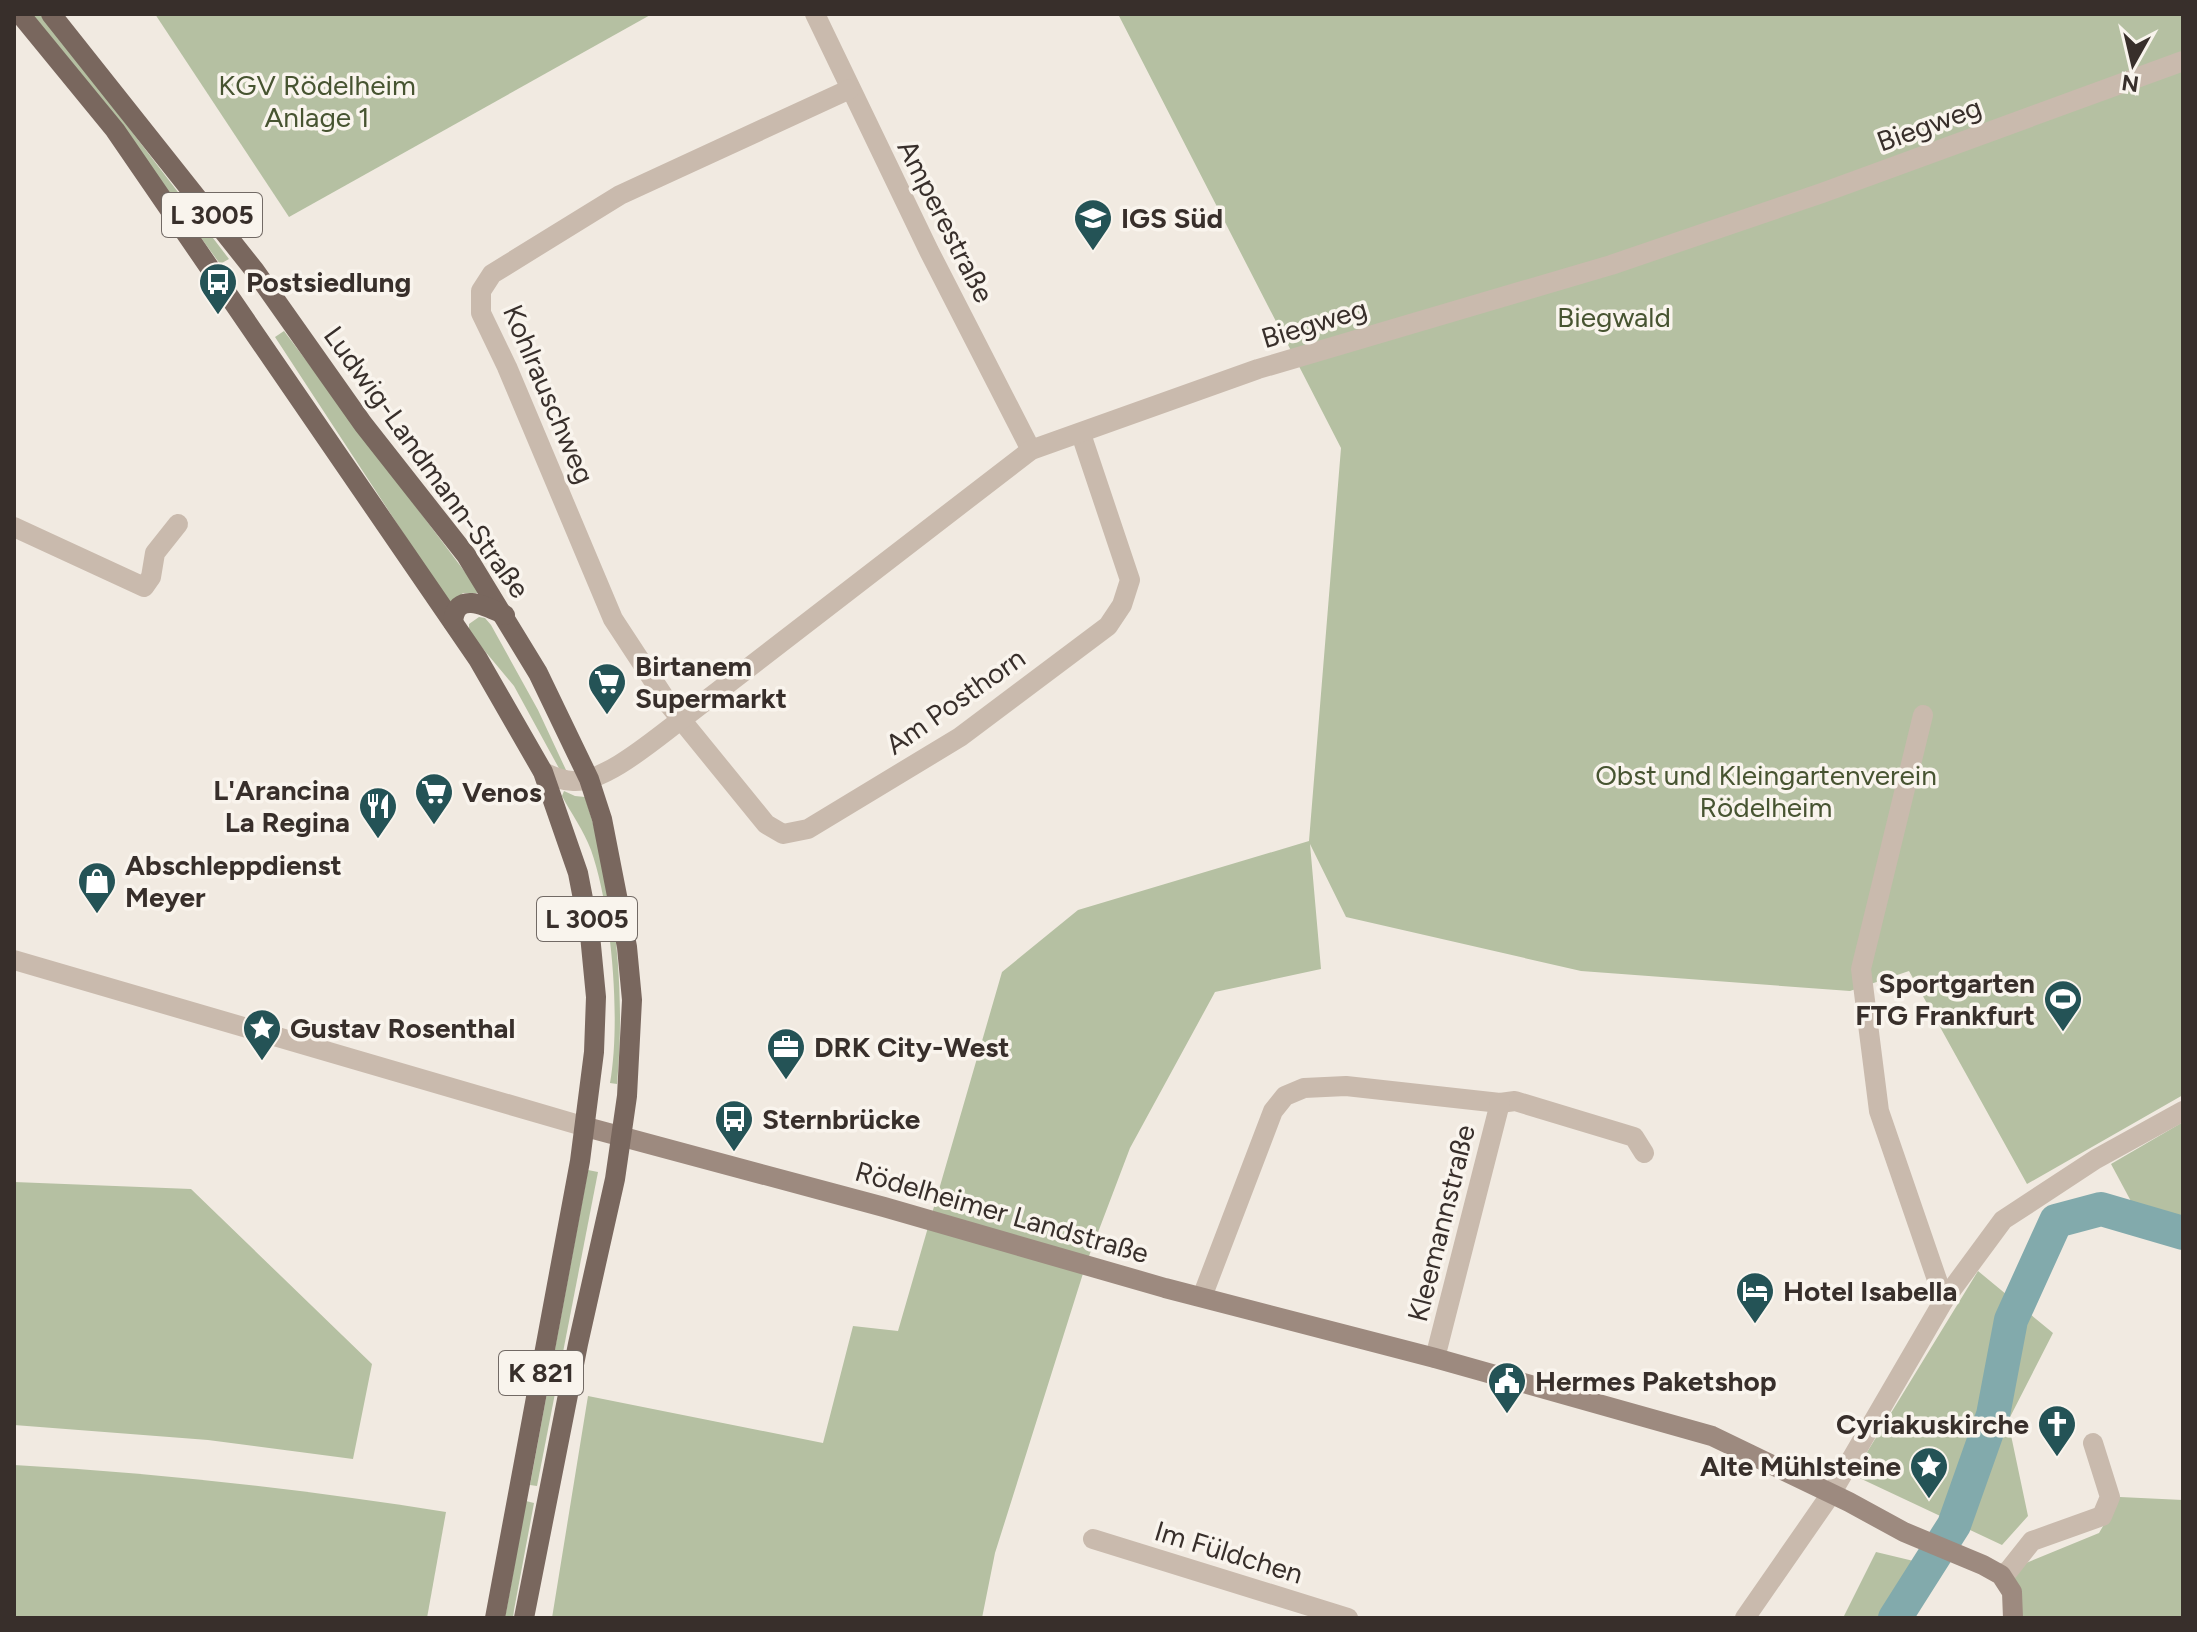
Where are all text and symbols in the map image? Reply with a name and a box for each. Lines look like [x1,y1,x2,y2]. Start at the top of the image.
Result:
north arrow [2093,24,2173,104]
park label: KGV Rödelheim Anlage 1 [218,68,416,134]
text: N [2120,69,2141,98]
street label: Biegweg [1872,89,1986,159]
street label: Amperestraße [890,134,1002,308]
road number: L 3005 [162,193,262,237]
school or university icon: IGS Süd [1072,197,1114,252]
place label: IGS Süd [1121,201,1223,235]
bus stop icon: Postsiedlung [197,261,239,316]
place label: Postsiedlung [246,265,411,299]
street label: Biegweg [1257,291,1371,355]
street label: Kohlrauschweg [496,299,602,489]
park label: Biegwald [1557,300,1671,334]
street label: Ludwig-Landmann-Straße [317,319,537,605]
street label: Am Posthorn [879,640,1031,762]
place label: Birtanem Supermarkt [635,649,787,715]
supermarket icon: Birtanem Supermarkt [586,661,628,716]
park label: Obst und Kleingartenverein Rödelheim [1595,758,1937,824]
supermarket icon: Venos [413,771,455,826]
place label: L'Arancina La Regina [213,773,350,839]
place label: Venos [462,775,542,809]
restaurant icon: L'Arancina La Regina [357,785,399,840]
place label: Abschleppdienst Meyer [125,848,342,914]
shop icon: Abschleppdienst Meyer [76,860,118,915]
road number: L 3005 [537,897,637,941]
place label: Sportgarten FTG Frankfurt [1855,966,2035,1032]
sports icon: Sportgarten FTG Frankfurt [2042,978,2084,1033]
place icon: Gustav Rosenthal [241,1007,283,1062]
place label: Gustav Rosenthal [290,1011,515,1045]
office icon: DRK City-West [765,1026,807,1081]
place label: DRK City-West [814,1030,1010,1064]
bus stop icon: Sternbrücke [713,1098,755,1153]
place label: Sternbrücke [762,1102,920,1136]
street label: Kleemannstraße [1400,1121,1482,1325]
street label: Rödelheimer Landstraße [851,1154,1153,1270]
hotel icon: Hotel Isabella [1734,1270,1776,1325]
place label: Hotel Isabella [1783,1274,1957,1308]
road number: K 821 [499,1351,583,1395]
public building icon: Hermes Paketshop [1486,1360,1528,1415]
place label: Hermes Paketshop [1535,1364,1777,1398]
church icon: Cyriakuskirche [2036,1403,2078,1458]
place label: Cyriakuskirche [1836,1407,2029,1441]
place icon: Alte Mühlsteine [1908,1445,1950,1500]
place label: Alte Mühlsteine [1700,1449,1901,1483]
street label: Im Füldchen [1151,1513,1307,1591]

